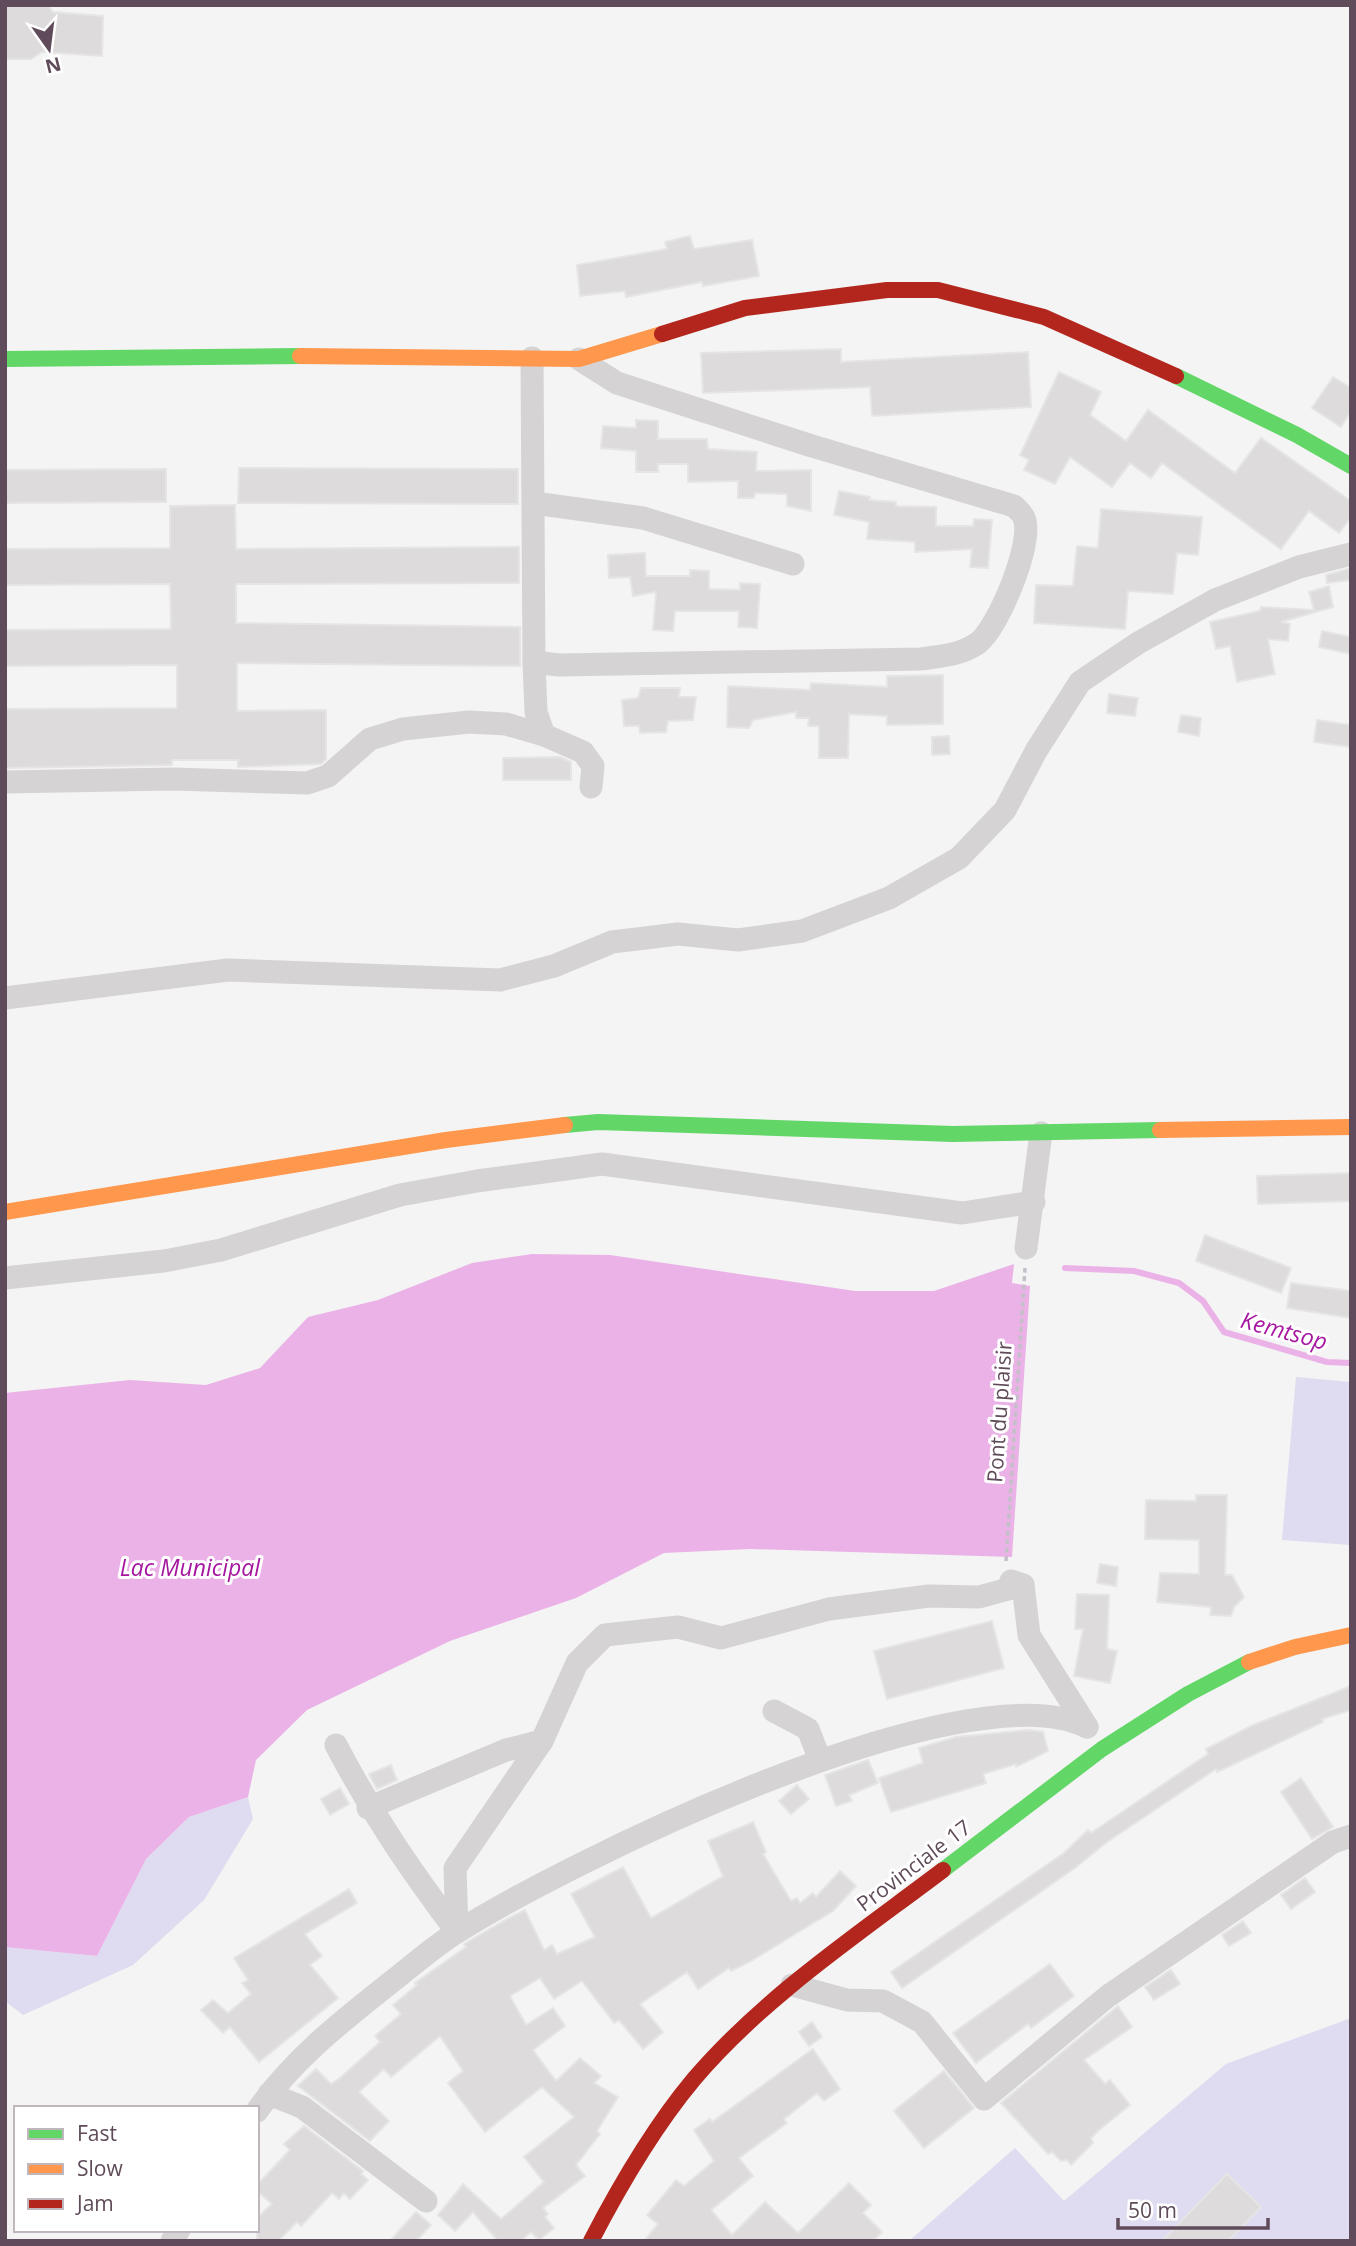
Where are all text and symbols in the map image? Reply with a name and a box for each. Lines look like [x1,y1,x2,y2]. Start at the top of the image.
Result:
north arrow [14,14,84,84]
text: N [42,51,64,80]
water label: Kemtsop [1238,1303,1331,1357]
street label: Pont du plaisir [980,1340,1018,1483]
water label: Lac Municipal [120,1551,261,1583]
street label: Provinciale 17 [851,1813,976,1917]
legend [14,2106,259,2232]
text: Fast [77,2119,117,2147]
text: Slow [77,2154,123,2182]
scale bar [1118,2186,1268,2230]
text: Jam [75,2189,114,2217]
text: 50 m [1128,2196,1177,2224]

